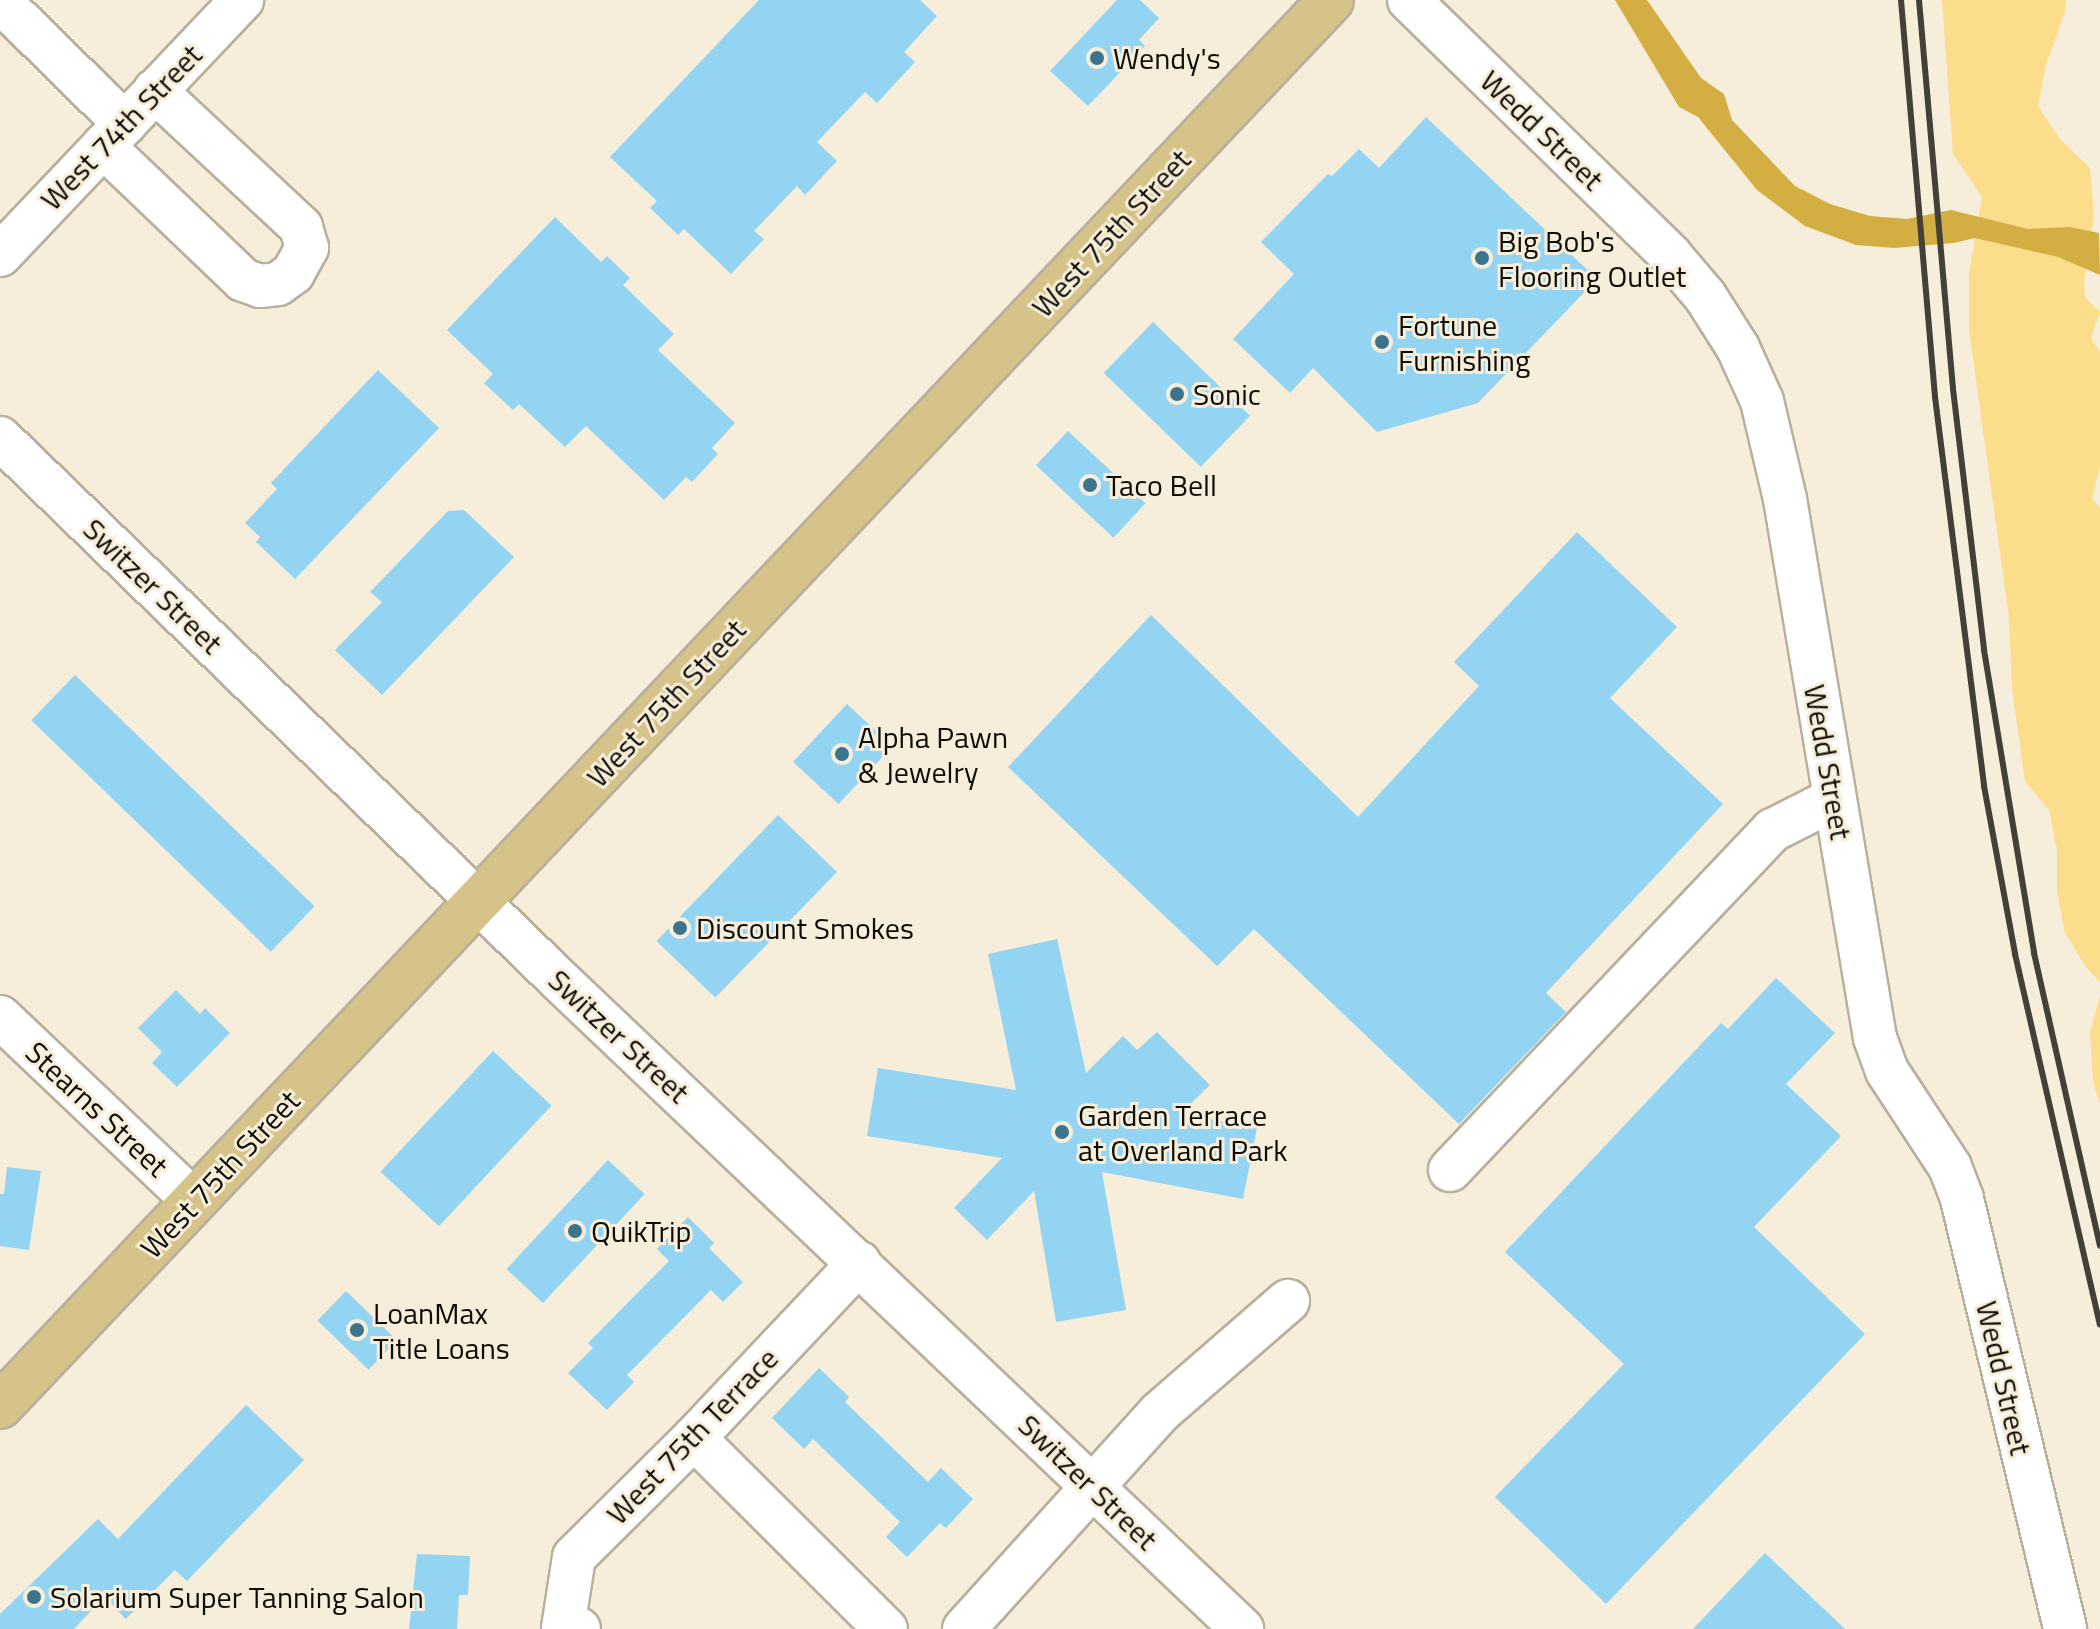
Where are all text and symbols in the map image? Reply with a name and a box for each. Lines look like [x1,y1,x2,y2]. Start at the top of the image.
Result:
street label: West 74th Street [33,37,209,217]
place label: Wendy's [1113,40,1221,76]
marker: Wendy's [1088,49,1106,67]
street label: Wedd Street [1473,63,1611,197]
street label: West 75th Street [1024,142,1198,324]
place label: Big Bob's Flooring Outlet [1498,223,1686,294]
marker: Big Bob's Flooring Outlet [1473,249,1491,267]
place label: Fortune Furnishing [1398,307,1530,378]
marker: Fortune Furnishing [1373,333,1391,351]
place label: Sonic [1193,376,1261,412]
marker: Sonic [1168,385,1186,403]
place label: Taco Bell [1106,467,1217,503]
marker: Taco Bell [1081,476,1099,494]
street label: Switzer Street [76,511,230,661]
street label: West 75th Street [579,612,753,794]
street label: Wedd Street [1797,682,1859,842]
place label: Alpha Pawn & Jewelry [858,719,1008,790]
marker: Alpha Pawn & Jewelry [833,745,851,763]
place label: Discount Smokes [696,910,914,946]
marker: Discount Smokes [671,919,689,937]
street label: Switzer Street [541,962,697,1110]
street label: Stearns Street [19,1034,175,1184]
street label: West 75th Street [133,1083,307,1265]
place label: Garden Terrace at Overland Park [1078,1097,1288,1168]
marker: Garden Terrace at Overland Park [1053,1123,1071,1141]
place label: QuikTrip [591,1213,691,1249]
marker: QuikTrip [566,1222,584,1240]
place label: LoanMax Title Loans [373,1295,510,1366]
street label: Wedd Street [1969,1298,2039,1458]
marker: LoanMax Title Loans [348,1321,366,1339]
street label: West 75th Terrace [599,1340,785,1532]
street label: Switzer Street [1011,1407,1165,1557]
place label: Solarium Super Tanning Salon [50,1579,424,1615]
marker: Solarium Super Tanning Salon [25,1588,43,1606]

